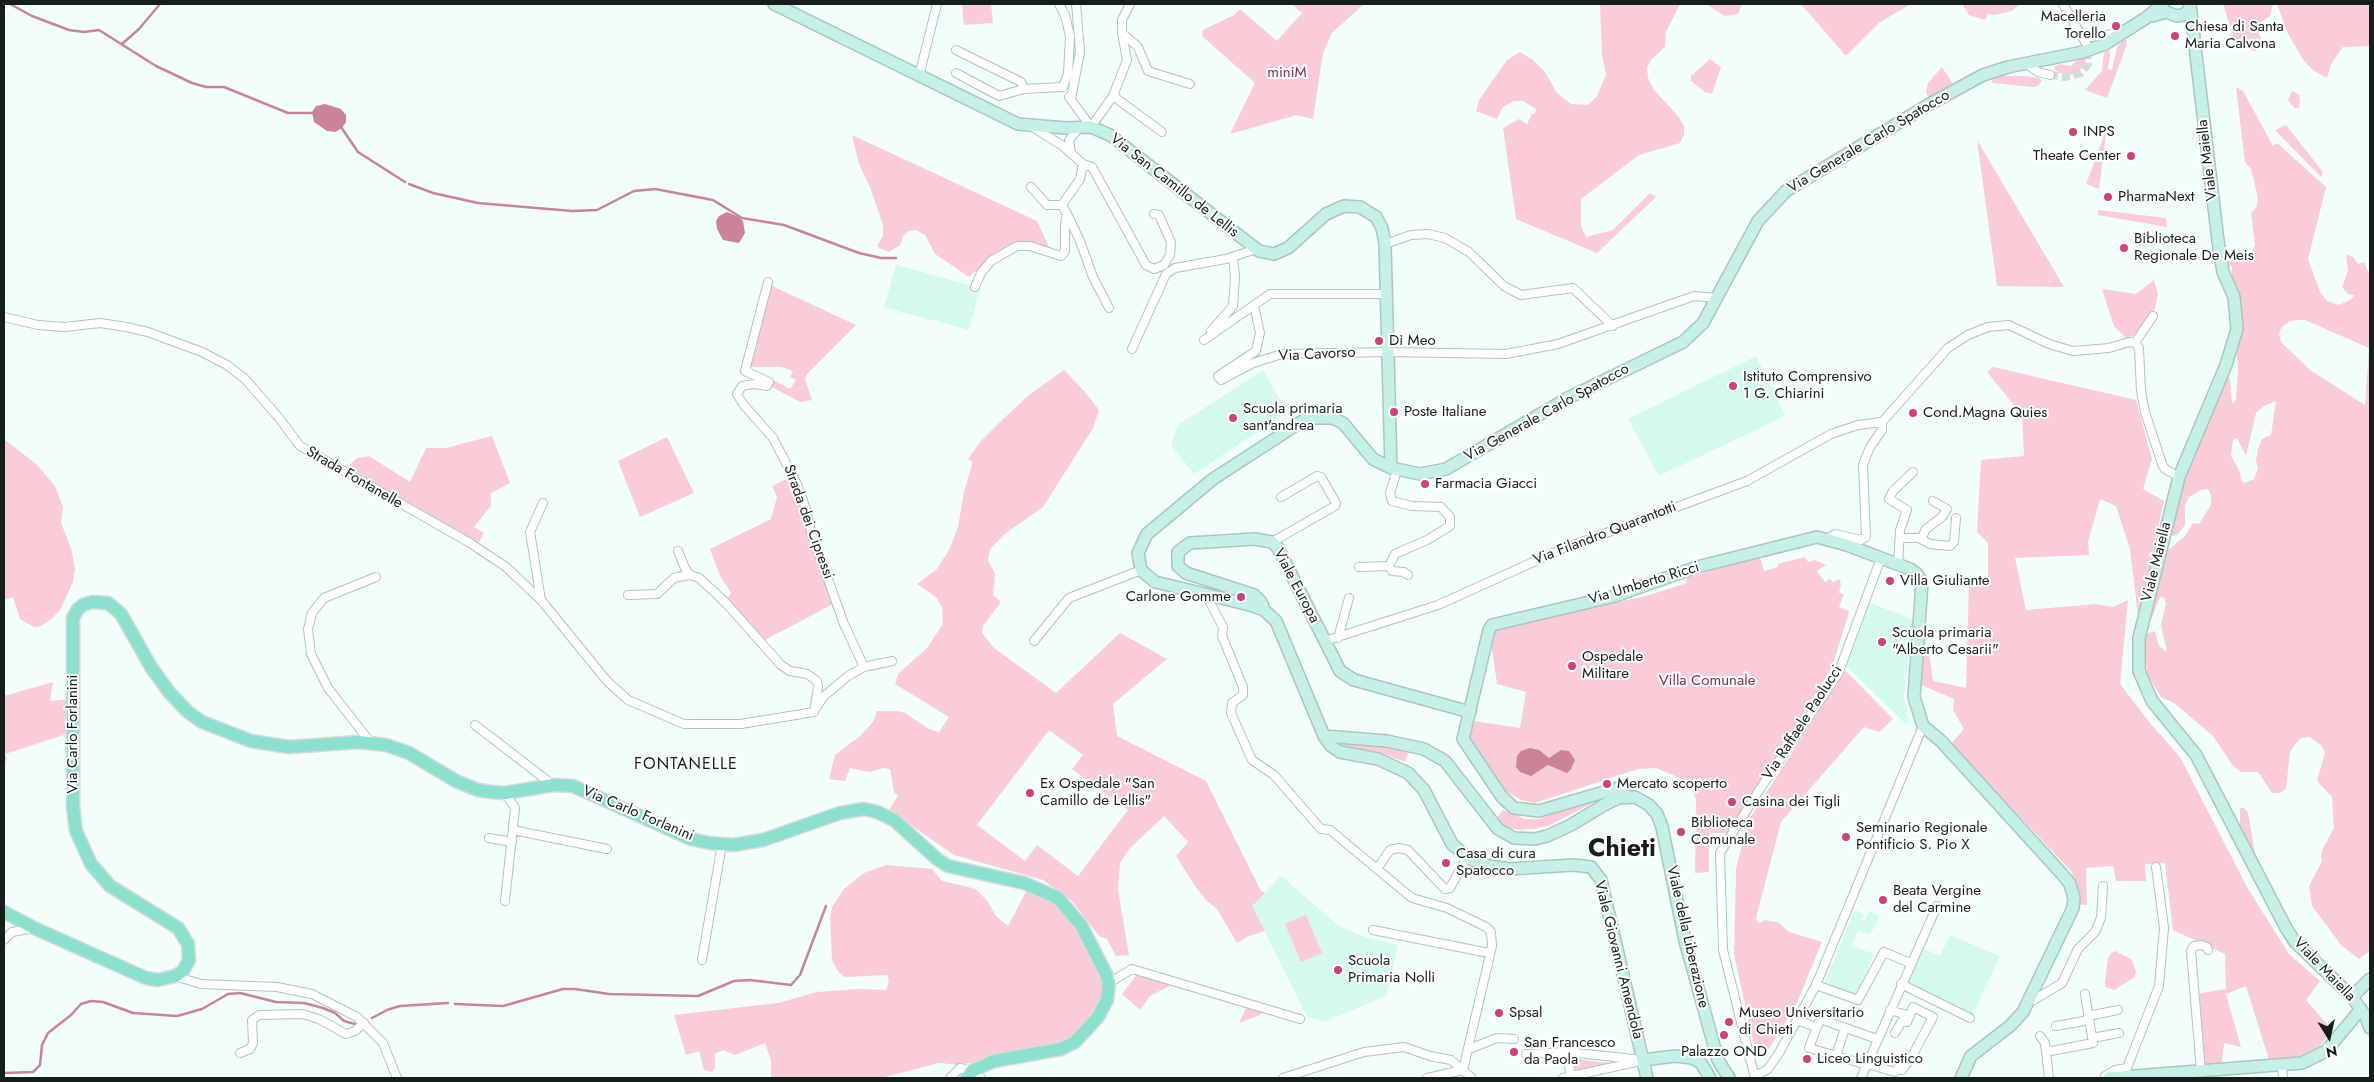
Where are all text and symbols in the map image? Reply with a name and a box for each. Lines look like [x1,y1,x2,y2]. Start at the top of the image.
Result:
place label: Macelleria Torello [2041,8,2106,43]
place label: Chiesa di Santa Maria Calvona [2185,18,2284,53]
marker: Macelleria Torello [2110,20,2122,32]
marker: Chiesa di Santa Maria Calvona [2169,30,2181,42]
park label: miniM [1267,64,1307,82]
street label: Via Generale Carlo Spatocco [1785,86,1953,198]
street label: Viale Maiella [2194,118,2222,202]
place label: INPS [2083,123,2115,141]
marker: INPS [2067,126,2079,138]
street label: Via San Camillo de Lellis [1106,130,1242,242]
place label: Theate Center [2033,147,2121,165]
marker: Theate Center [2125,150,2137,162]
place label: PharmaNext [2118,188,2194,206]
marker: PharmaNext [2102,191,2114,203]
place label: Biblioteca Regionale De Meis [2134,230,2254,265]
marker: Biblioteca Regionale De Meis [2118,242,2130,254]
place label: Di Meo [1389,332,1436,350]
marker: Di Meo [1373,335,1385,347]
street label: Via Cavorso [1278,344,1356,366]
street label: Via Generale Carlo Spatocco [1461,360,1633,466]
place label: Istituto Comprensivo 1 G. Chiarini [1743,368,1872,403]
marker: Istituto Comprensivo 1 G. Chiarini [1727,380,1739,392]
place label: Scuola primaria sant'andrea [1243,400,1342,435]
place label: Poste Italiane [1404,403,1486,421]
place label: Cond.Magna Quies [1923,404,2047,422]
marker: Poste Italiane [1388,406,1400,418]
marker: Cond.Magna Quies [1907,407,1919,419]
marker: Scuola primaria sant'andrea [1227,412,1239,424]
street label: Strada Fontanelle [302,443,406,513]
street label: Strada dei Cipressi [779,462,837,582]
place label: Farmacia Giacci [1435,475,1537,493]
marker: Farmacia Giacci [1419,478,1431,490]
street label: Via Filandro Quarantotti [1531,498,1679,570]
street label: Viale Maiella [2138,520,2176,604]
street label: Viale Europa [1269,546,1323,626]
street label: Via Umberto Ricci [1586,559,1702,609]
place label: Villa Giuliante [1900,572,1990,590]
marker: Villa Giuliante [1884,575,1896,587]
place label: Carlone Gomme [1126,588,1231,606]
marker: Carlone Gomme [1235,591,1247,603]
place label: Scuola primaria "Alberto Cesarii" [1892,624,1999,659]
marker: Scuola primaria "Alberto Cesarii" [1876,636,1888,648]
place label: Ospedale Militare [1582,648,1643,683]
marker: Ospedale Militare [1566,660,1578,672]
street label: Via Raffaele Paolucci [1759,662,1847,784]
park label: Villa Comunale [1659,672,1755,690]
street label: Via Carlo Forlanini [64,675,82,793]
district label: FONTANELLE [633,755,739,775]
place label: Ex Ospedale "San Camillo de Lellis" [1040,775,1155,810]
place label: Mercato scoperto [1617,775,1727,793]
marker: Mercato scoperto [1601,778,1613,790]
street label: Via Carlo Forlanini [580,782,696,846]
marker: Ex Ospedale "San Camillo de Lellis" [1024,787,1036,799]
place label: Casina dei Tigli [1742,793,1840,811]
marker: Casina dei Tigli [1726,796,1738,808]
place label: Biblioteca Comunale [1691,814,1755,849]
place label: Seminario Regionale Pontificio S. Pio X [1856,819,1987,854]
marker: Biblioteca Comunale [1675,826,1687,838]
marker: Seminario Regionale Pontificio S. Pio X [1840,831,1852,843]
district label: Chieti [1588,835,1656,865]
place label: Casa di cura Spatocco [1456,845,1536,880]
marker: Casa di cura Spatocco [1440,857,1452,869]
street label: Viale della Liberazione [1662,864,1712,1010]
street label: Viale Giovanni Amendola [1590,879,1646,1041]
place label: Beata Vergine del Carmine [1893,882,1981,917]
marker: Beata Vergine del Carmine [1877,894,1889,906]
street label: Viale Maiella [2289,934,2359,1006]
place label: Scuola Primaria Nolli [1348,952,1435,987]
marker: Scuola Primaria Nolli [1332,964,1344,976]
place label: Spsal [1509,1004,1542,1022]
place label: Museo Universitario di Chieti [1739,1004,1864,1039]
marker: Spsal [1493,1007,1505,1019]
north arrow [2304,1012,2354,1062]
marker: Museo Universitario di Chieti [1723,1016,1735,1028]
marker: Palazzo OND [1718,1029,1730,1041]
place label: San Francesco da Paola [1524,1034,1616,1069]
text: N [2324,1041,2339,1063]
place label: Palazzo OND [1681,1043,1767,1061]
marker: San Francesco da Paola [1508,1046,1520,1058]
place label: Liceo Linguistico [1817,1050,1923,1068]
marker: Liceo Linguistico [1801,1053,1813,1065]

